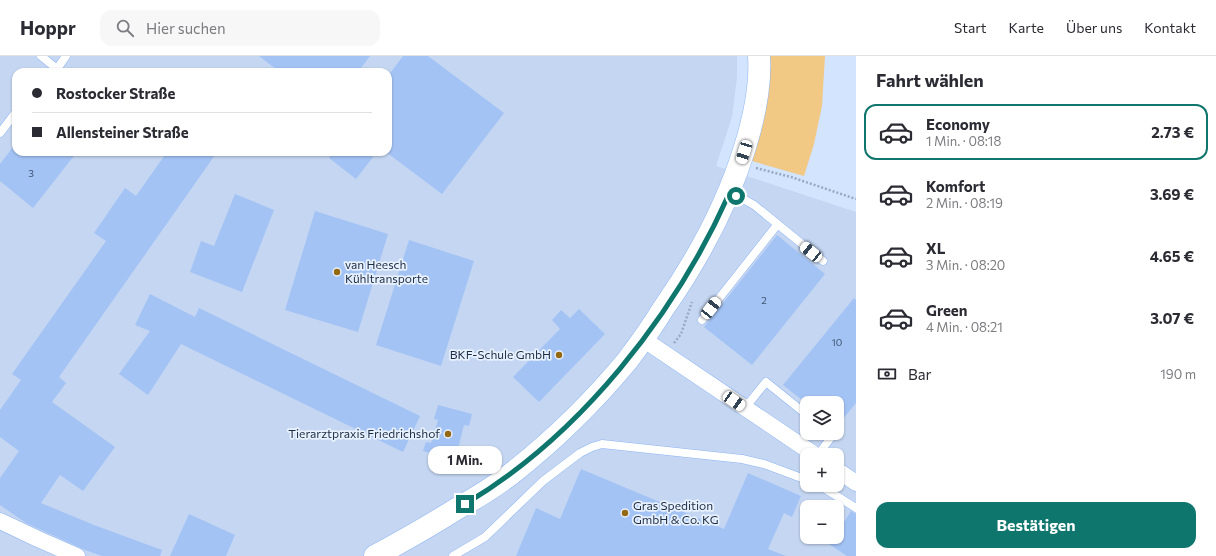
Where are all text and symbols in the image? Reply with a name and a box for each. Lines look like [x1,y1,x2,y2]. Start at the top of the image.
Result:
search box [100,10,380,46]
text: Hoppr [20,16,76,39]
icon: search [114,17,136,39]
text: Hier suchen [146,19,226,37]
text: Start [954,19,987,36]
text: Karte [1009,19,1044,36]
text: Über uns [1066,19,1122,36]
text: Kontakt [1144,19,1196,36]
text: Fahrt wählen [876,69,984,91]
text: Rostocker Straße [56,84,175,102]
icon: car [878,114,914,150]
text: Economy [926,115,990,133]
text: Allensteiner Straße [56,123,189,141]
text: 2.73 € [1151,123,1194,141]
text: 1 Min. · 08:18 [926,133,1001,149]
car [735,139,753,165]
house number: 3 [28,167,34,179]
icon: car [878,176,914,212]
text: Komfort [926,177,985,195]
text: 3.69 € [1150,185,1194,203]
route start [727,187,745,205]
text: 2 Min. · 08:19 [926,195,1003,211]
icon: car [878,238,914,274]
text: XL [926,239,945,257]
car [798,240,824,264]
text: 4.65 € [1150,247,1194,265]
place label: van Heesch Kühltransporte [345,257,428,285]
text: 3 Min. · 08:20 [926,257,1005,273]
marker: van Heesch Kühltransporte [332,267,342,277]
house number: 2 [761,294,767,306]
car [699,295,723,321]
icon: car [878,300,914,336]
text: Green [926,301,967,319]
text: 3.07 € [1150,309,1194,327]
text: 4 Min. · 08:21 [926,319,1003,335]
house number: 10 [832,336,842,348]
place label: BKF-Schule GmbH [450,347,551,361]
marker: BKF-Schule GmbH [554,350,564,360]
icon: cash [876,363,898,385]
text: Bar [908,365,932,383]
text: 190 m [1160,366,1196,382]
car [721,389,747,413]
map controls [800,396,844,544]
button: layers [800,396,844,440]
place label: Tierarztpraxis Friedrichshof [288,426,440,440]
marker: Tierarztpraxis Friedrichshof [443,429,453,439]
callout: 1 Min. [428,446,502,474]
button: + [800,448,844,492]
text: 1 Min. [447,452,483,468]
route end [456,495,474,513]
place label: Gras Spedition GmbH & Co. KG [633,498,718,526]
button: − [800,500,844,544]
button: Bestätigen [876,502,1196,548]
marker: Gras Spedition GmbH & Co. KG [620,508,630,518]

